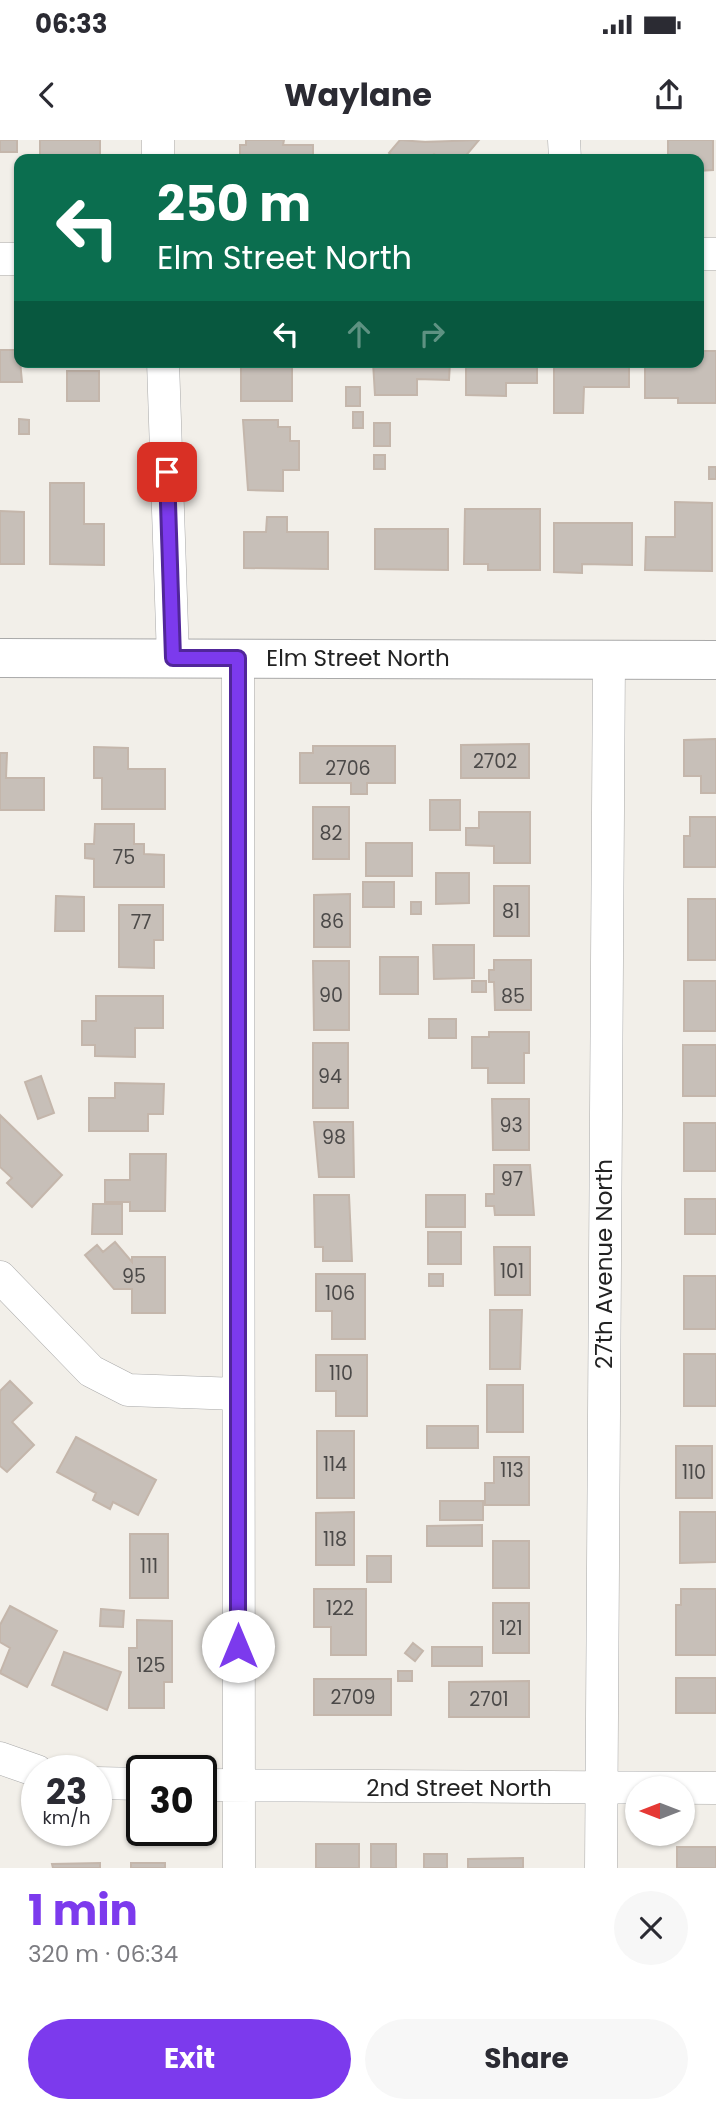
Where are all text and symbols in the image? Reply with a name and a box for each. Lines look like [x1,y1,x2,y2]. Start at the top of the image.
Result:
text: 06:33 [35,6,107,42]
text: Waylane [284,72,432,117]
icon: back [28,76,66,114]
icon: share [650,76,688,114]
text: 250 m [157,170,311,238]
icon: left [42,182,133,273]
text: Elm Street North [157,235,412,280]
icon: left [267,315,305,353]
icon: ahead [340,315,378,353]
icon: right [413,315,451,353]
pin [137,442,197,502]
icon: arrive [148,453,186,491]
street label: Elm Street North [266,642,450,674]
house number: 2702 [473,748,517,775]
house number: 2706 [325,755,371,782]
house number: 82 [320,820,343,847]
house number: 75 [113,844,135,871]
house number: 81 [502,898,520,925]
house number: 86 [320,908,344,935]
house number: 77 [131,909,151,936]
house number: 90 [319,982,343,1009]
house number: 85 [501,983,525,1010]
house number: 94 [318,1063,342,1090]
house number: 93 [499,1112,523,1139]
house number: 98 [322,1124,346,1151]
street label: 27th Avenue North [588,1159,620,1369]
house number: 97 [501,1166,523,1193]
house number: 101 [500,1258,524,1285]
house number: 95 [122,1263,146,1290]
house number: 106 [325,1280,355,1307]
house number: 110 [329,1360,353,1387]
house number: 114 [323,1451,347,1478]
house number: 113 [500,1457,524,1484]
house number: 110 [682,1459,706,1486]
house number: 118 [323,1526,347,1553]
house number: 111 [140,1553,158,1580]
house number: 122 [326,1595,354,1622]
position arrow [201,1609,275,1683]
house number: 121 [499,1615,523,1642]
house number: 125 [137,1652,165,1679]
house number: 2709 [330,1684,376,1711]
house number: 2701 [469,1686,509,1713]
speed limit sign: 30 [126,1755,217,1846]
text: 23 [46,1767,87,1816]
street label: 2nd Street North [366,1772,552,1804]
north arrow [625,1776,695,1846]
map controls [625,1776,695,1846]
text: km/h [43,1805,90,1830]
text: 1 min [28,1881,138,1940]
button: close [614,1891,688,1965]
text: 320 m · 06:34 [28,1938,178,1970]
button: Exit [28,2019,351,2099]
button: Share [365,2019,688,2099]

